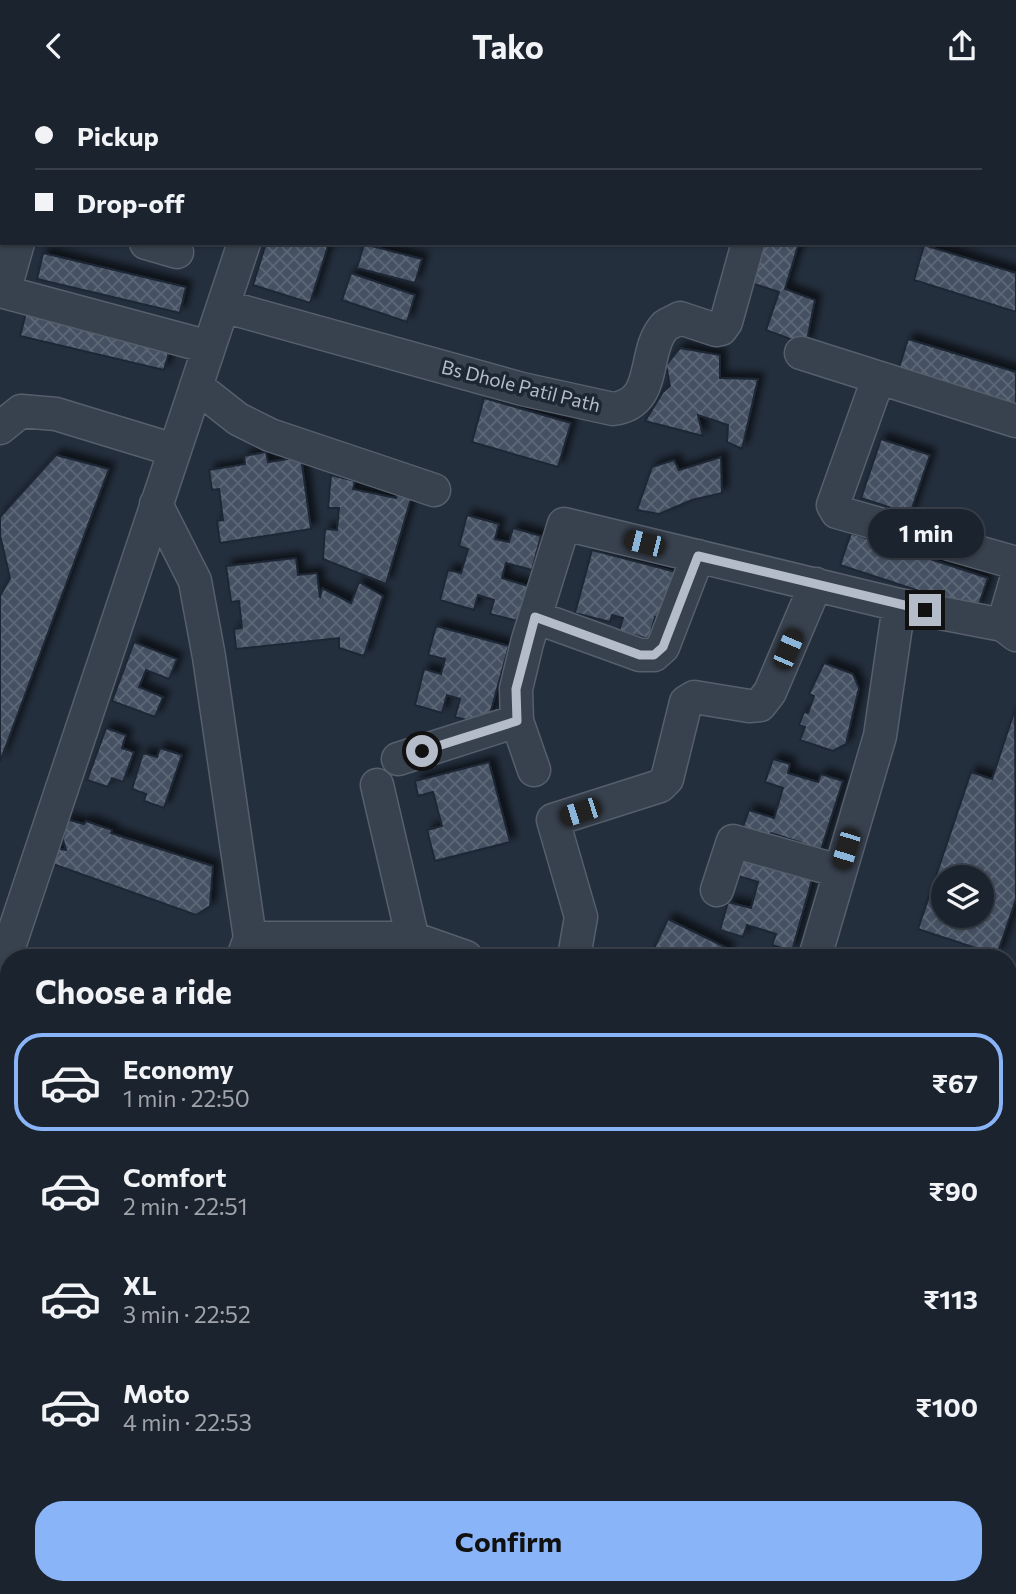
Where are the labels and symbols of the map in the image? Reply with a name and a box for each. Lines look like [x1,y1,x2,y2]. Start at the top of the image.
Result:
street label: Bs Dhole Patil Path [439,355,603,416]
callout: 1 min [867,509,983,557]
car [622,528,667,558]
route end [909,594,941,626]
car [771,626,806,672]
route start [406,735,438,767]
car [557,796,604,828]
car [830,826,863,872]

